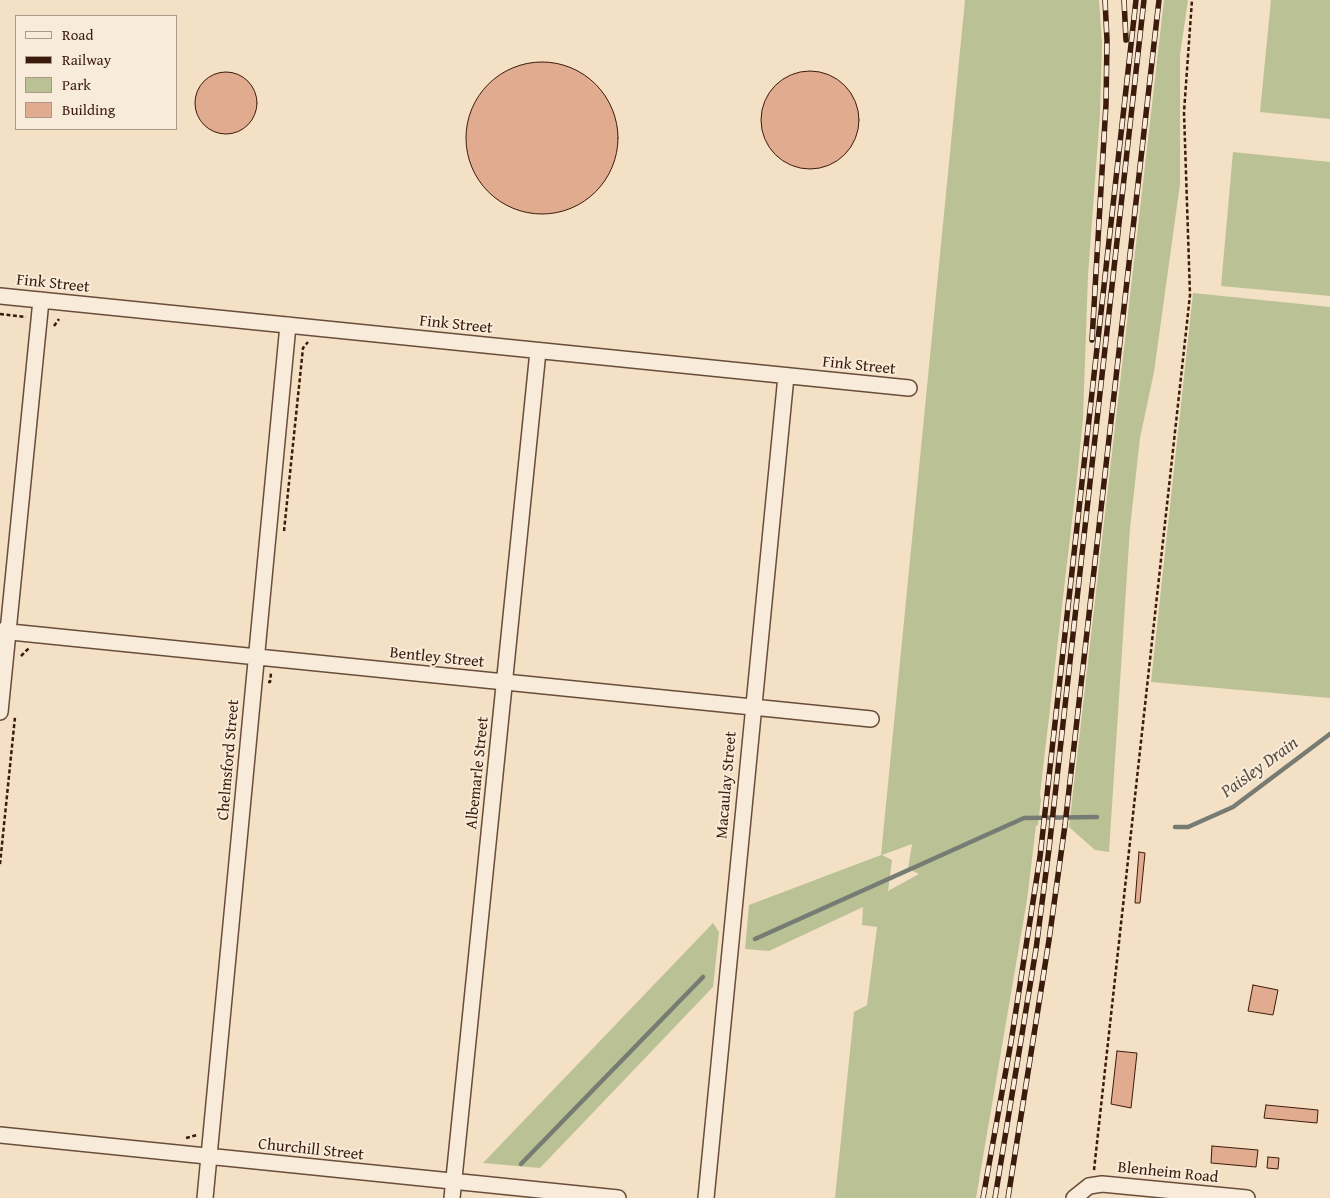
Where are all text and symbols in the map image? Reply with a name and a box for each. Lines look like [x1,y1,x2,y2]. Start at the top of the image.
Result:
legend [15,15,178,130]
text: Road [62,24,93,45]
text: Railway [62,49,111,70]
text: Park [62,74,91,95]
text: Building [62,99,115,120]
street label: Fink Street [15,271,91,297]
street label: Fink Street [418,312,494,338]
street label: Fink Street [821,353,897,379]
street label: Bentley Street [389,643,485,673]
street label: Chelmsford Street [214,699,244,821]
street label: Albemarle Street [463,716,493,830]
street label: Macaulay Street [713,730,741,840]
water label: Paisley Drain [1217,733,1303,803]
street label: Churchill Street [257,1135,365,1165]
street label: Blenheim Road [1117,1158,1219,1188]

